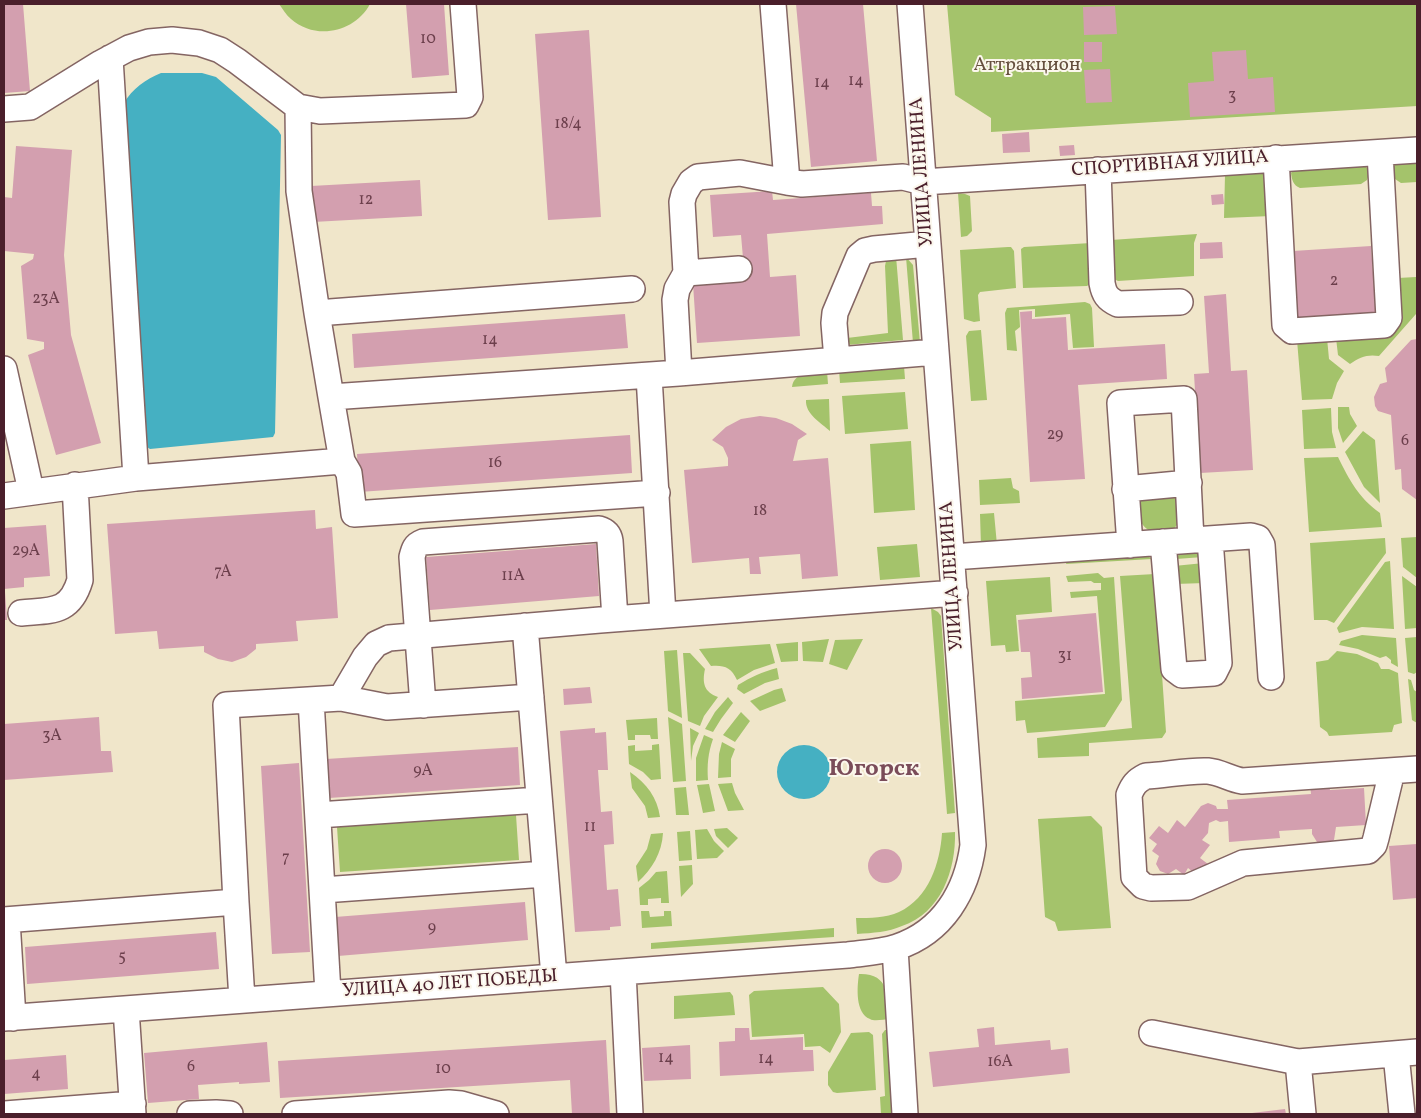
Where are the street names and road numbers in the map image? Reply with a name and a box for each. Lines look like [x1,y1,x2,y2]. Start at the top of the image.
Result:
street label: УЛИЦА ЛЕНИНА [906,96,940,248]
street label: СПОРТИВНАЯ УЛИЦА [1071,147,1269,183]
street label: УЛИЦА ЛЕНИНА [936,500,970,652]
street label: УЛИЦА 40 ЛЕТ ПОБЕДЫ [342,966,558,1004]

